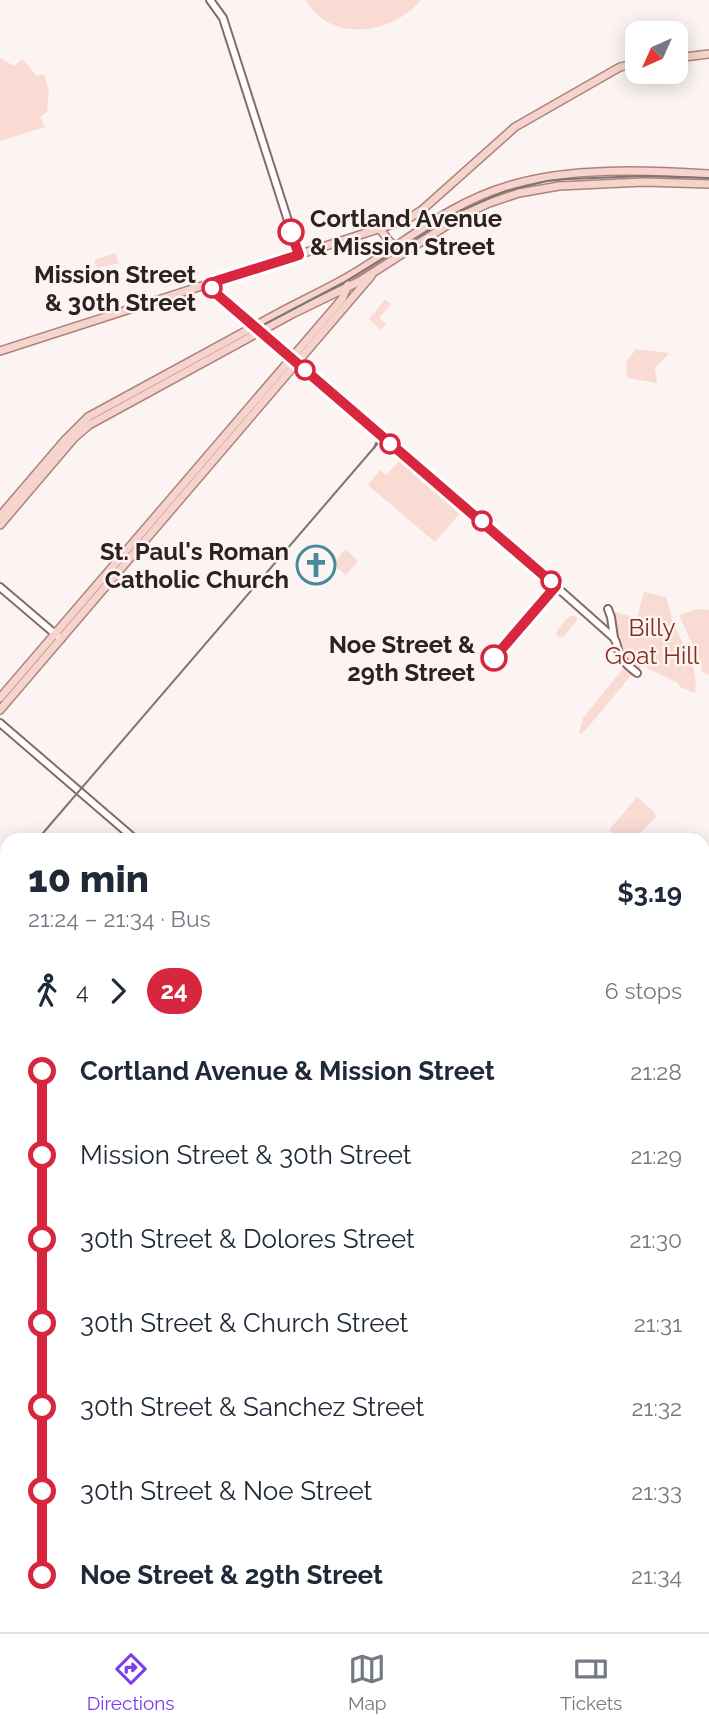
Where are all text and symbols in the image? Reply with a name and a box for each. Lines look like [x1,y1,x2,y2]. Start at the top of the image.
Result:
north arrow [625,21,688,84]
map controls [625,21,688,84]
place label: Cortland Avenue & Mission Street [310,204,502,261]
marker: Cortland Avenue & Mission Street [278,219,304,245]
place label: Mission Street & 30th Street [34,260,196,317]
marker: Mission Street & 30th Street [202,278,222,298]
unlabelled marker [295,360,315,380]
unlabelled marker [380,434,400,454]
unlabelled marker [472,511,492,531]
place label: St. Paul's Roman Catholic Church [100,537,289,594]
church icon: St. Paul's Roman Catholic Church [295,544,337,586]
unlabelled marker [541,571,561,591]
park label: Billy Goat Hill [605,613,700,670]
place label: Noe Street & 29th Street [329,630,476,687]
marker: Noe Street & 29th Street [481,645,507,671]
text: 10 min [28,856,149,901]
text: $3.19 [617,878,682,908]
text: 21:24 – 21:34 · Bus [28,905,211,932]
icon: walk [28,972,66,1010]
icon: forward [99,972,137,1010]
text: 24 [161,976,188,1005]
text: 4 [76,977,89,1004]
text: 6 stops [605,977,682,1004]
text: Cortland Avenue & Mission Street [80,1056,495,1086]
text: 21:28 [630,1058,682,1085]
text: Mission Street & 30th Street [80,1140,412,1170]
text: 21:29 [630,1142,682,1169]
text: 30th Street & Dolores Street [80,1224,415,1254]
text: 21:30 [629,1226,682,1253]
text: 30th Street & Church Street [80,1308,408,1338]
text: 21:31 [634,1310,682,1337]
text: 30th Street & Sanchez Street [80,1392,424,1422]
text: 21:32 [632,1394,682,1421]
text: 30th Street & Noe Street [80,1476,372,1506]
text: 21:33 [631,1478,682,1505]
text: Noe Street & 29th Street [80,1560,383,1590]
text: 21:34 [631,1562,682,1589]
tab: Directions [87,1650,174,1714]
tab: Map [348,1650,387,1714]
tab: Tickets [560,1650,622,1714]

